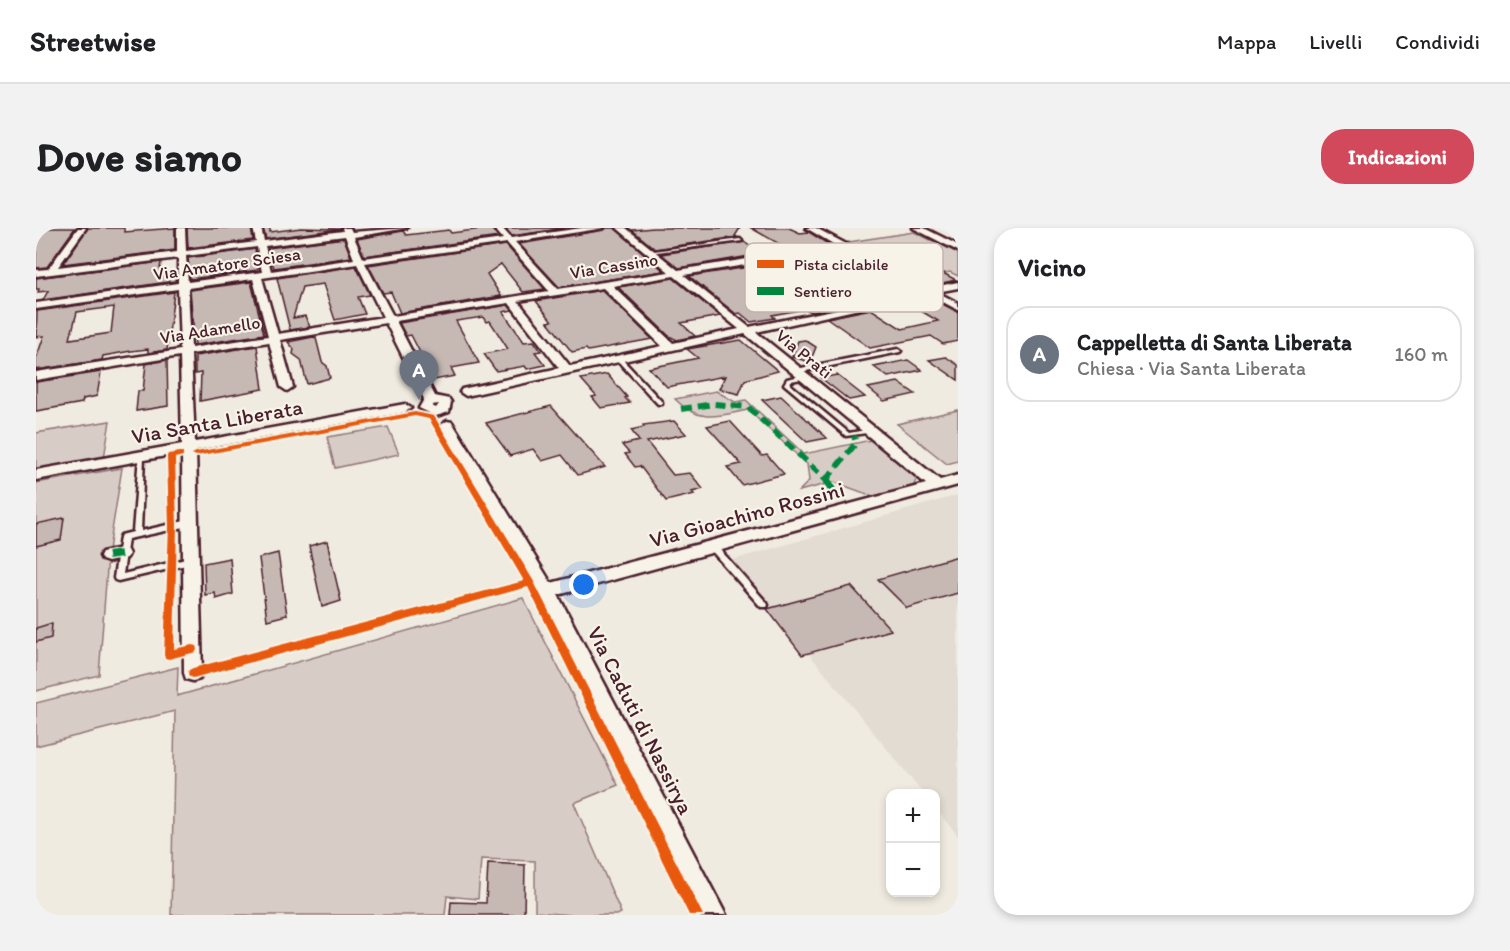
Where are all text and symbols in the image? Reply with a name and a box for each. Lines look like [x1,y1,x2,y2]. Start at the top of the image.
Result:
text: Streetwise [30,24,156,58]
text: Mappa [1217,29,1276,54]
text: Livelli [1309,29,1362,54]
text: Condividi [1395,29,1480,54]
button: Indicazioni [1321,129,1474,184]
text: Dove siamo [36,131,242,182]
street label: Via Amatore Sciesa [152,243,302,285]
legend [745,243,943,312]
street label: Via Cassino [568,248,660,284]
text: Vicino [1018,251,1086,283]
text: Pista ciclabile [794,255,889,274]
text: Sentiero [794,282,852,301]
street label: Via Adamello [158,311,262,349]
street label: Via Prati [771,325,837,383]
text: Cappelletta di Santa Liberata [1077,329,1352,356]
text: A [1033,342,1046,366]
text: 160 m [1395,342,1448,366]
pin: A [400,350,439,400]
text: Chiesa · Via Santa Liberata [1077,356,1306,380]
street label: Via Santa Liberata [129,393,305,450]
street label: Via Gioachino Rossini [647,475,848,554]
your location [569,570,598,599]
street label: Via Caduti di Nassirya [581,622,700,819]
map controls [886,789,940,897]
button: + [886,789,940,843]
button: − [886,843,940,897]

